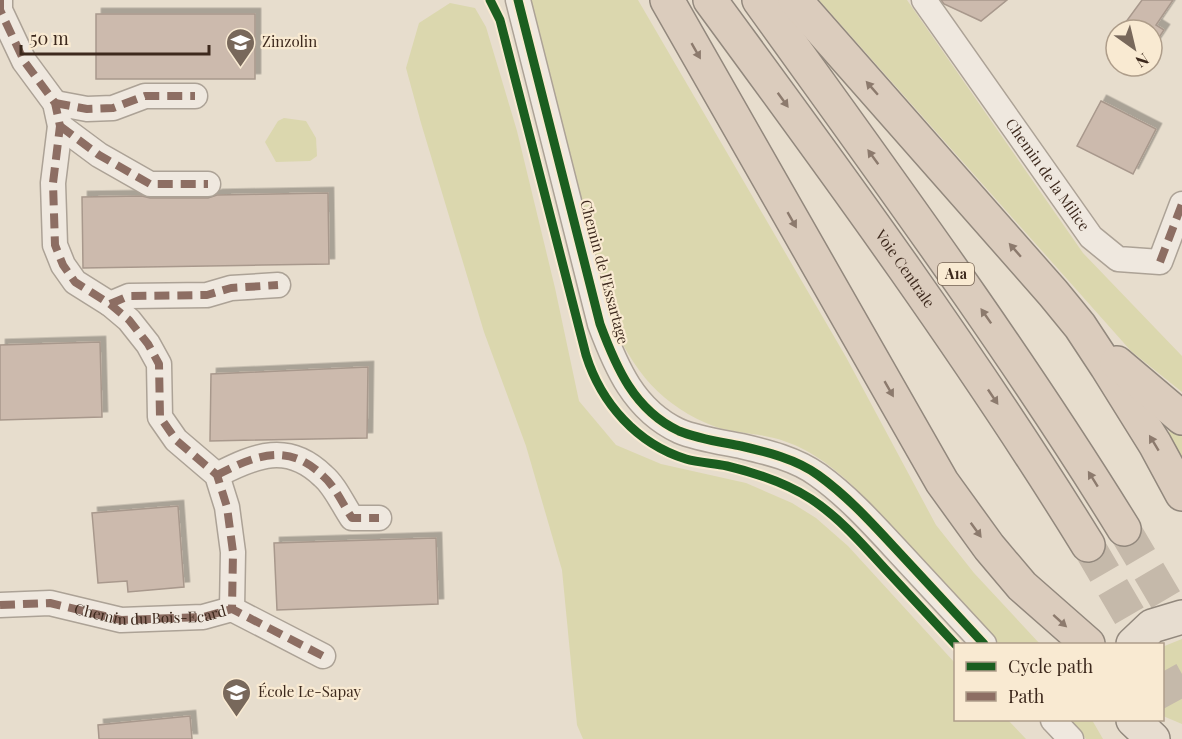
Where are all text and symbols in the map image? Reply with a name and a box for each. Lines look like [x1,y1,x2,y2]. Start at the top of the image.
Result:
scale bar [21,18,208,56]
north arrow [1104,18,1164,78]
text: 50 m [30,26,69,50]
school or university icon: Zinzolin [225,26,257,68]
place label: Zinzolin [262,31,317,51]
one-way arrow [691,43,701,60]
text: N [1132,49,1153,73]
one-way arrow [865,80,879,95]
one-way arrow [777,92,789,108]
street label: Chemin de la Milice [1002,114,1095,235]
one-way arrow [867,150,879,166]
street label: Chemin de l'Essartage [576,197,634,346]
one-way arrow [787,212,798,228]
street label: Voie Centrale [871,225,940,311]
one-way arrow [1009,243,1022,258]
road number: A1a [938,263,974,285]
one-way arrow [980,309,992,325]
one-way arrow [884,381,895,397]
one-way arrow [987,388,998,405]
one-way arrow [1149,435,1160,451]
one-way arrow [1088,471,1099,487]
one-way arrow [969,522,981,537]
street label: Chemin du Bois-Ecard [72,598,229,629]
one-way arrow [1053,614,1068,628]
legend [954,643,1164,721]
text: Cycle path [1008,654,1093,678]
school or university icon: École Le-Sapay [221,676,253,718]
place label: École Le-Sapay [258,681,362,701]
text: Path [1008,684,1045,708]

